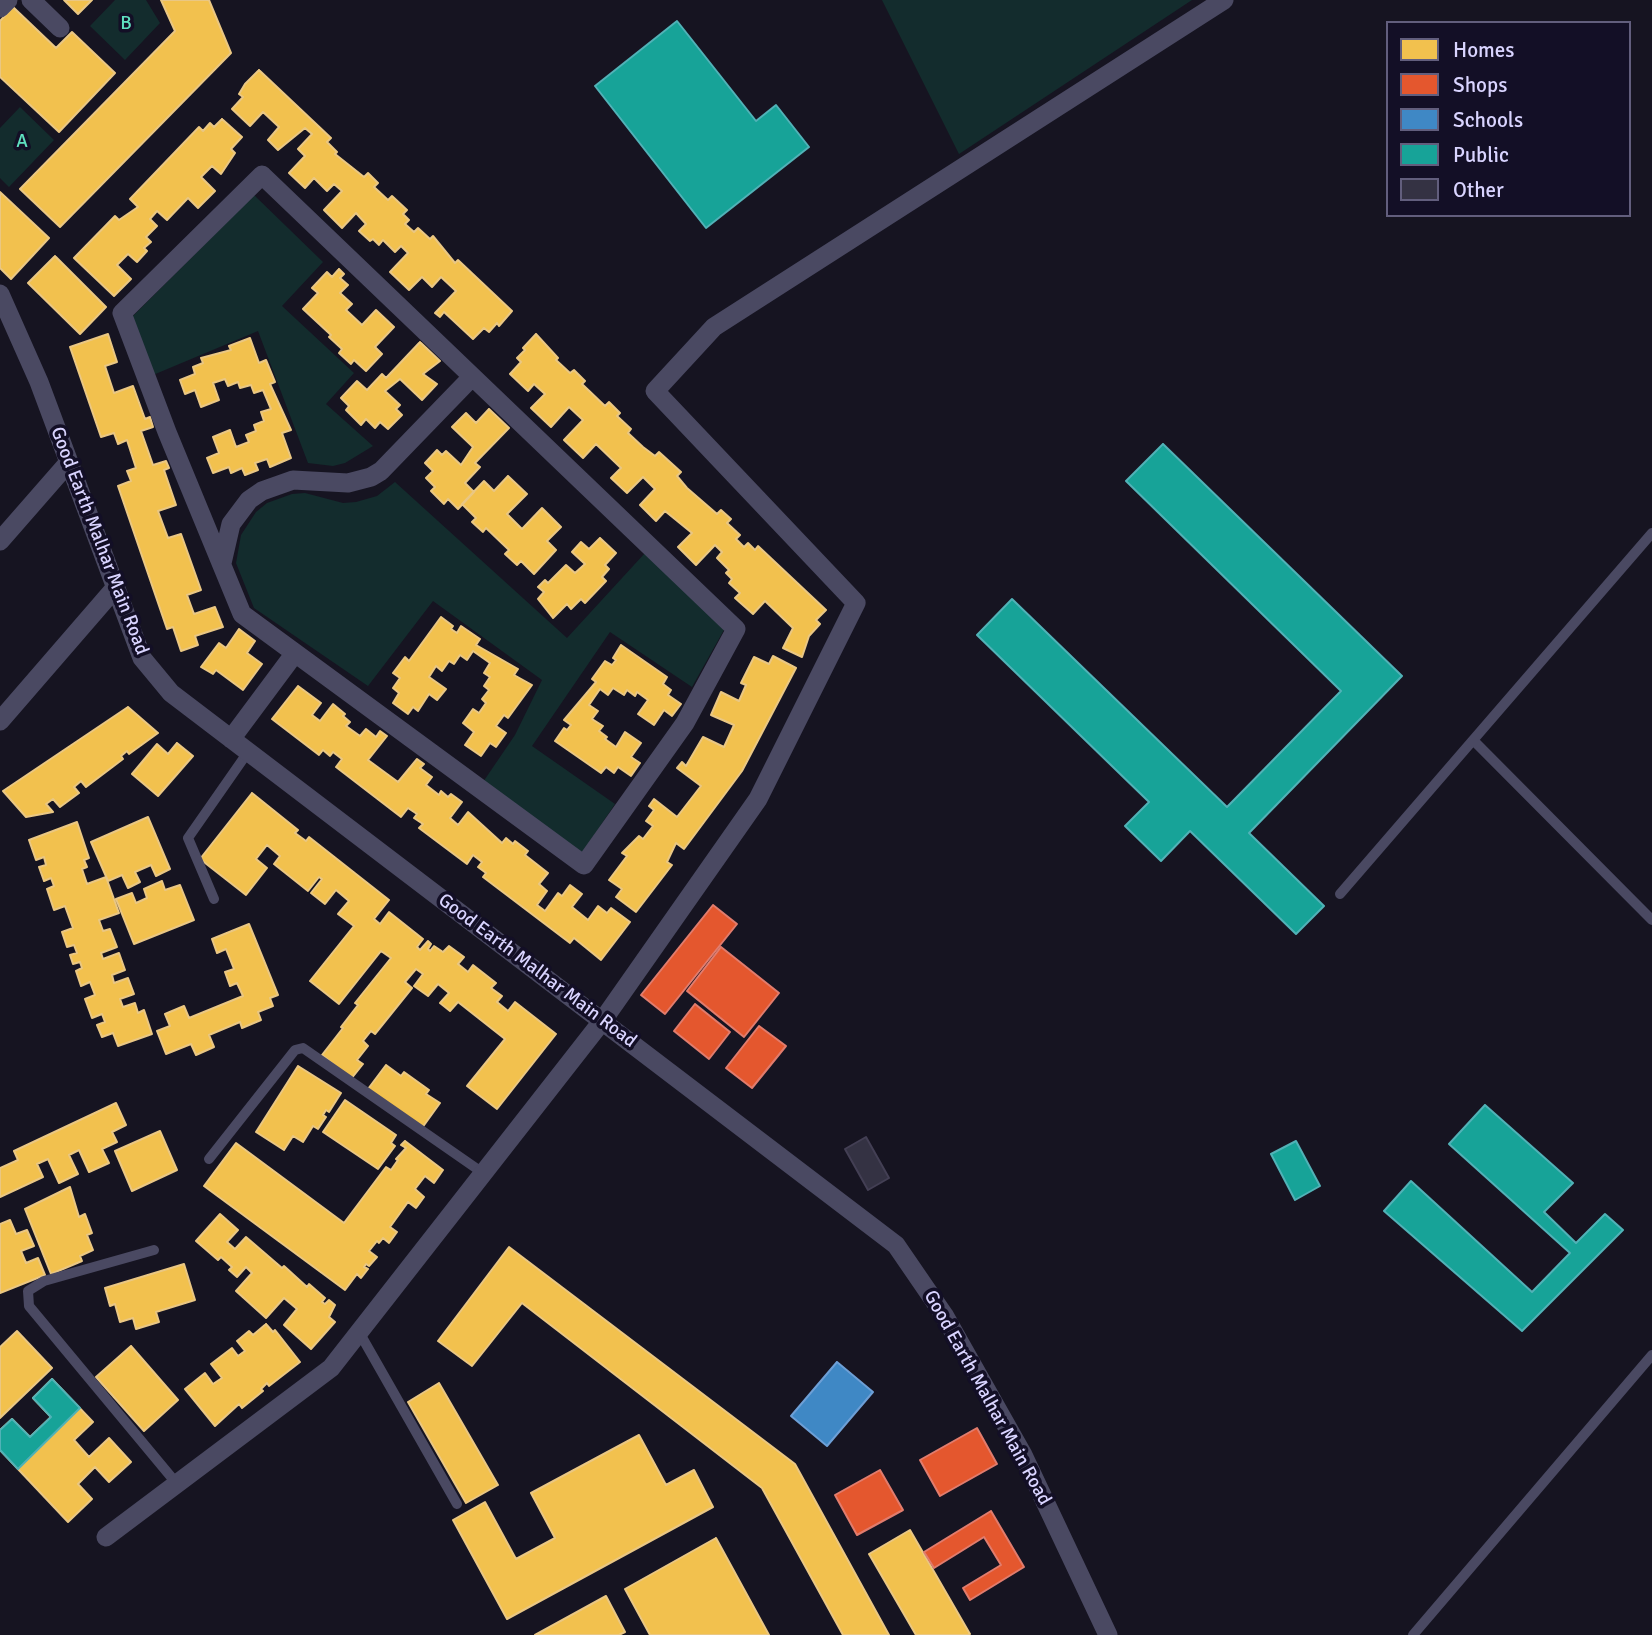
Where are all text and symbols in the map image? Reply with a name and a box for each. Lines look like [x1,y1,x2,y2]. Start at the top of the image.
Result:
park label: B [120,13,132,35]
legend [1386,21,1631,217]
text: Homes [1453,37,1515,63]
text: Shops [1453,72,1507,98]
text: Schools [1453,107,1523,133]
park label: A [16,131,28,153]
text: Public [1453,142,1509,168]
text: Other [1453,177,1504,203]
street label: Good Earth Malhar Main Road [45,424,153,658]
street label: Good Earth Malhar Main Road [433,889,641,1053]
street label: Good Earth Malhar Main Road [918,1287,1056,1509]

